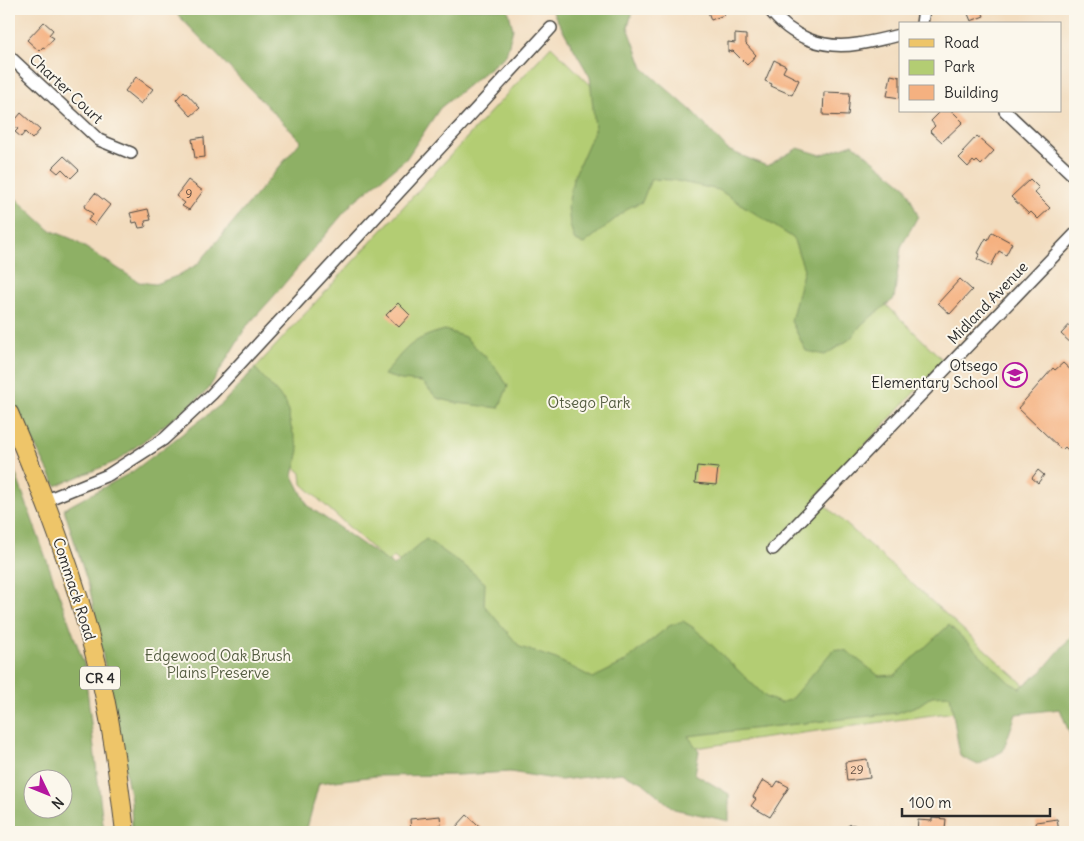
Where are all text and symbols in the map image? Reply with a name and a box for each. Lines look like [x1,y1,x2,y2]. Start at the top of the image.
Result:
legend [899,22,1062,112]
text: Road [944,33,979,52]
street label: Charter Court [25,50,107,128]
text: Park [944,57,975,76]
text: Building [944,83,999,102]
house number: 9 [186,186,193,201]
street label: Midland Avenue [943,257,1032,348]
place label: Otsego Elementary School [871,356,998,392]
school or university icon: Otsego Elementary School [1002,362,1028,388]
park label: Otsego Park [548,393,631,412]
street label: Commack Road [49,535,100,643]
park label: Edgewood Oak Brush Plains Preserve [145,646,292,682]
road number: CR 4 [80,666,120,690]
house number: 29 [850,762,864,777]
north arrow [22,768,72,818]
scale bar [902,786,1049,818]
text: N [48,793,67,813]
text: 100 m [909,793,951,812]

